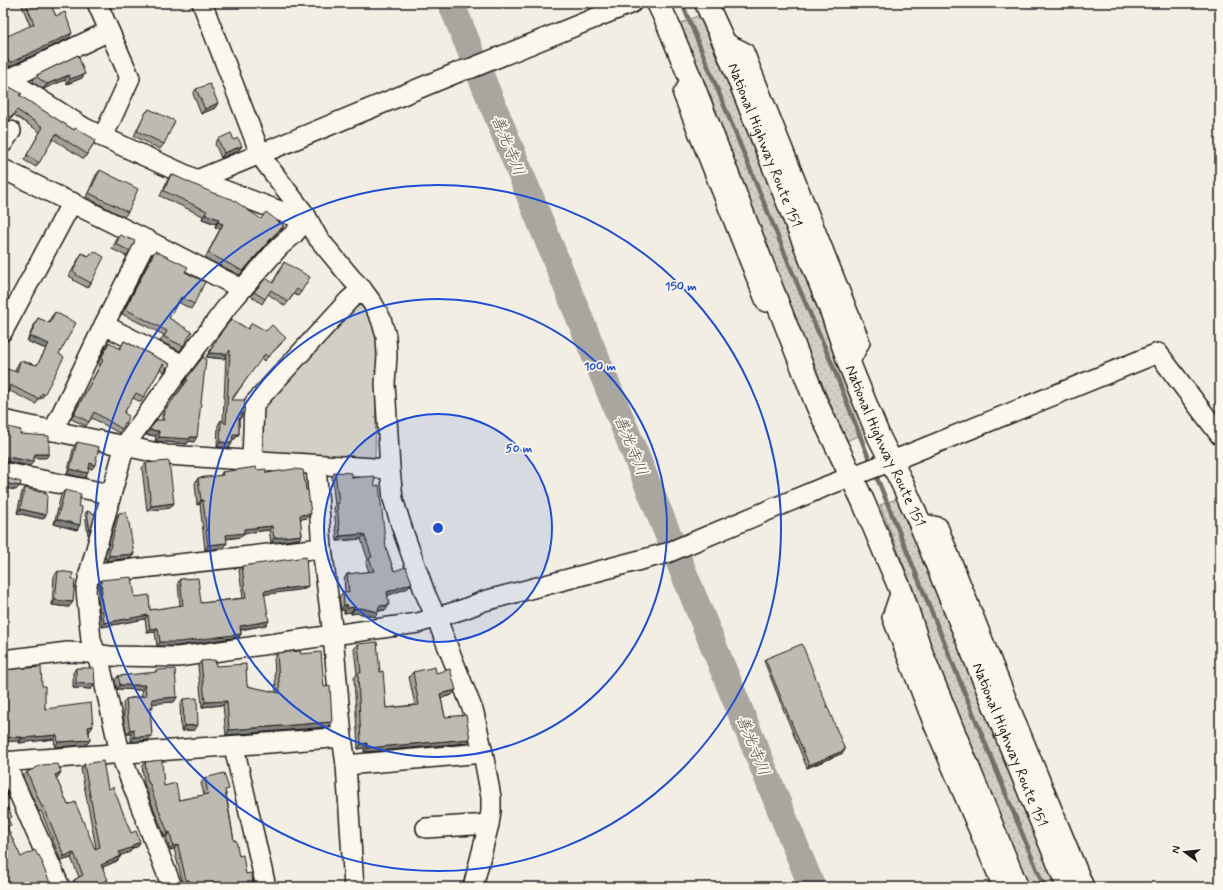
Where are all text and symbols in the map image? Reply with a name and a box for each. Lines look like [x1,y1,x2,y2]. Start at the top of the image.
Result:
street label: National Highway Route 151 [722,60,806,231]
water label: 善光寺川 [486,112,529,179]
text: 150 m [665,279,697,295]
text: 100 m [584,359,617,375]
street label: National Highway Route 151 [840,362,930,530]
water label: 善光寺川 [609,412,652,479]
text: 50 m [506,441,533,457]
centre of rings [431,521,445,535]
street label: National Highway Route 151 [967,660,1052,830]
water label: 善光寺川 [731,712,774,779]
north arrow [1165,832,1205,872]
text: N [1169,844,1184,855]

